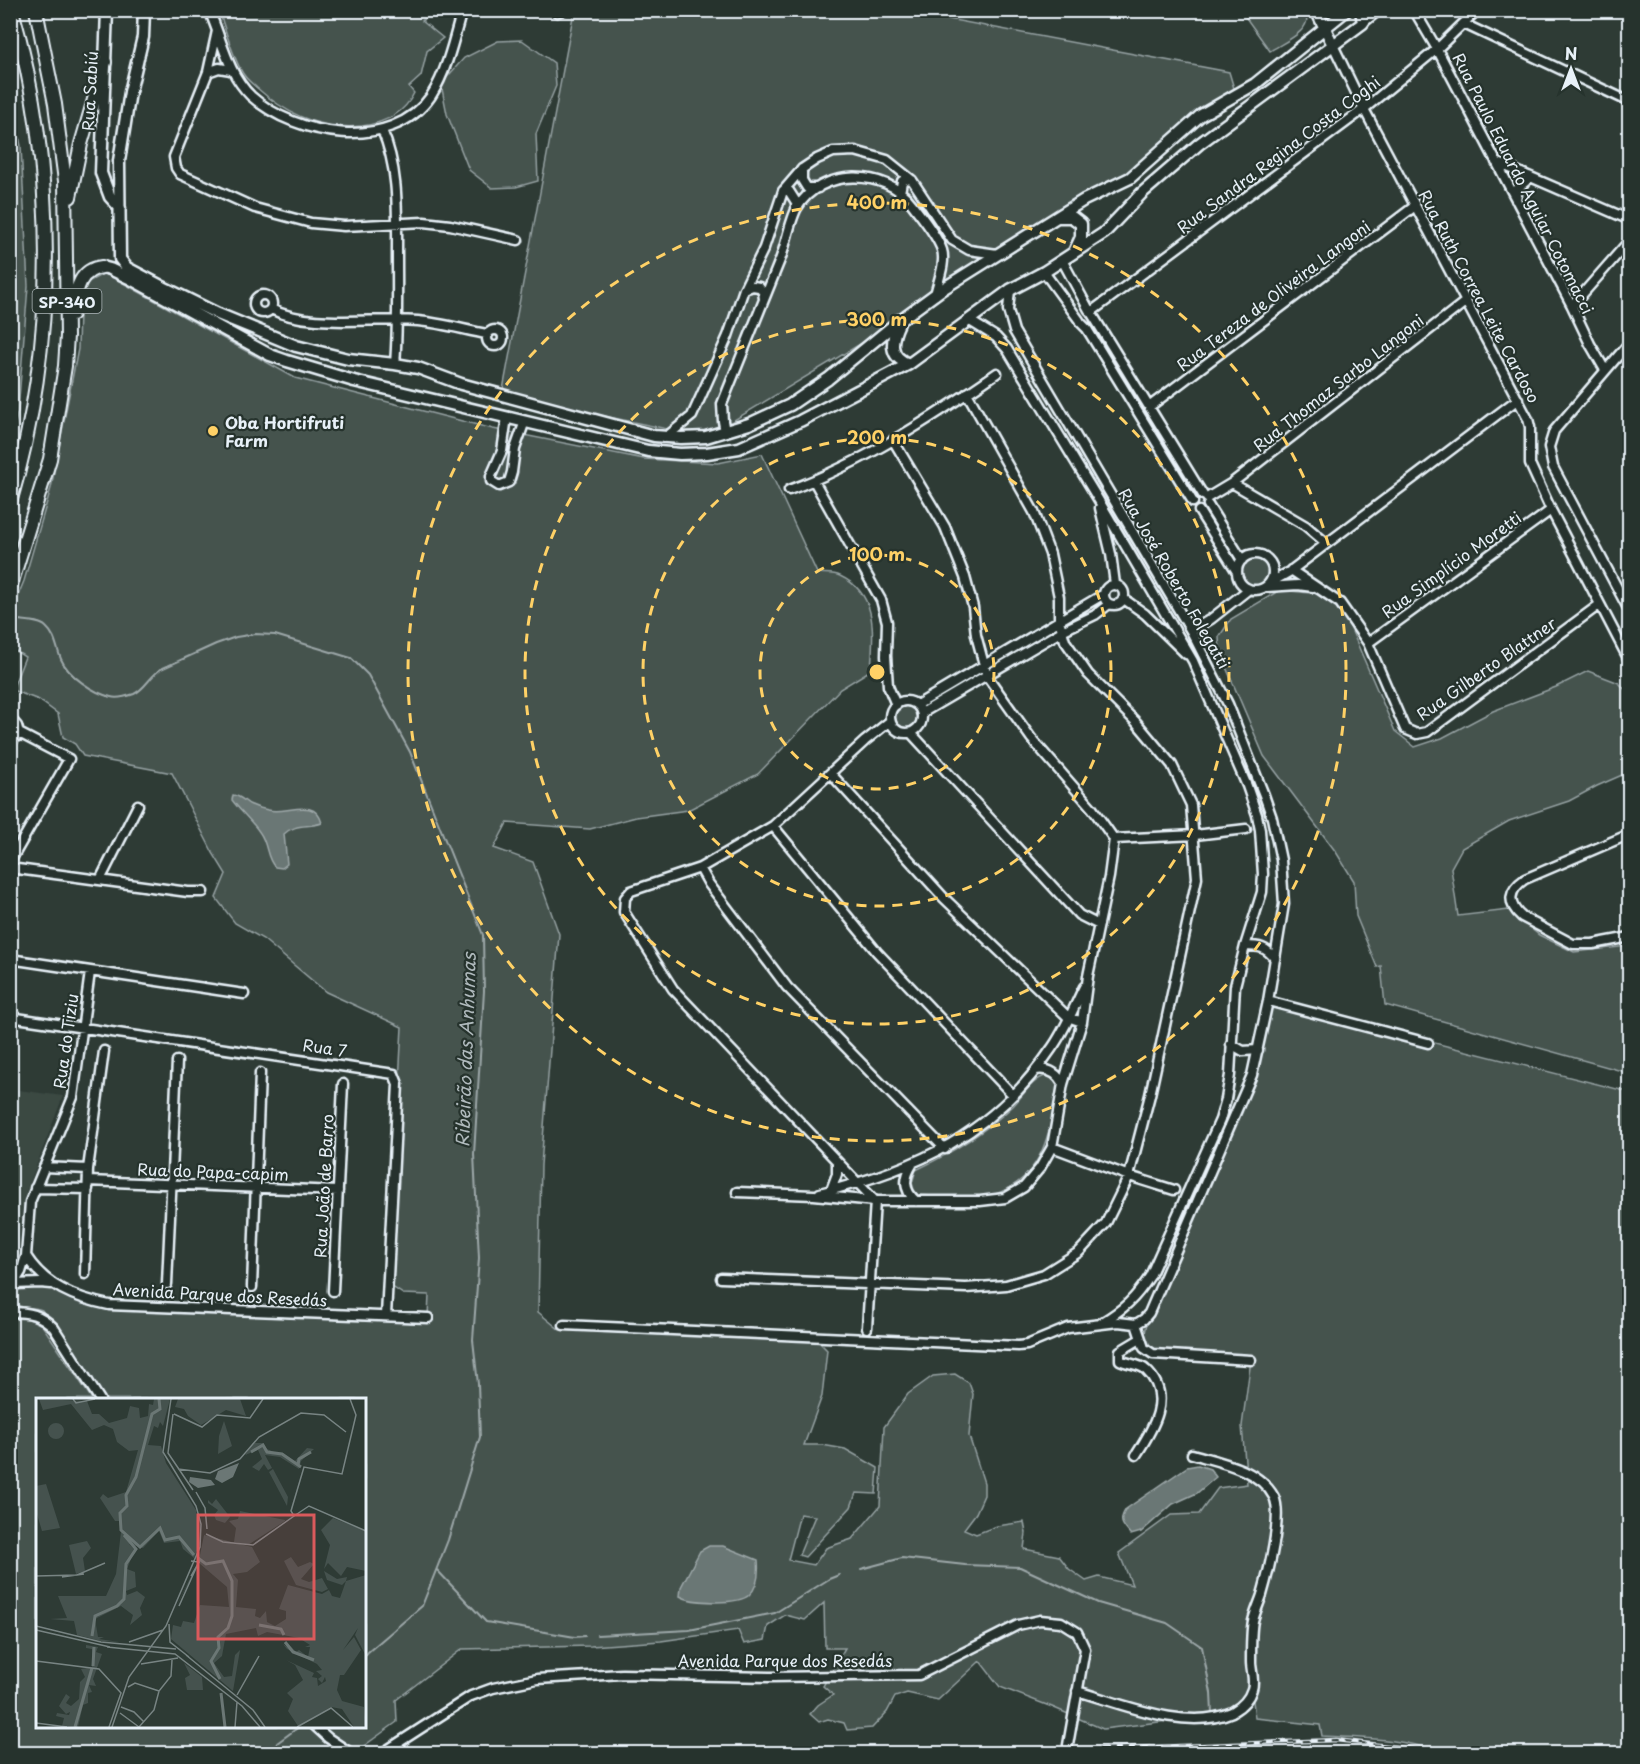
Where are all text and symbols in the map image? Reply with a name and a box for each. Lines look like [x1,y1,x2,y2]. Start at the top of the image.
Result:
north arrow [1541,39,1601,99]
text: N [1565,41,1577,65]
street label: Rua Paulo Eduardo Aguiar Cotomacci [1447,48,1601,318]
street label: Rua Sabiú [75,50,103,132]
street label: Rua Sandra Regina Costa Coghi [1171,69,1385,239]
street label: Rua Ruth Correa Leite Cardoso [1413,185,1547,407]
text: 400 m [847,188,907,215]
street label: Rua Tereza de Oliveira Langoni [1171,214,1375,376]
road number: SP-340 [32,289,101,313]
text: 300 m [847,305,907,332]
street label: Rua Thomaz Sarbo Langoni [1248,308,1428,456]
place label: Oba Hortifruti Farm [225,410,344,452]
text: 200 m [847,423,907,450]
marker: Oba Hortifruti Farm [206,424,220,438]
street label: Rua José Roberto Folegatti [1113,483,1237,673]
street label: Rua Simplício Moretti [1376,505,1526,623]
text: 100 m [849,540,905,567]
street label: Rua Gilberto Blattner [1411,610,1561,725]
centre of rings [867,662,887,682]
water label: Ribeirão das Anhumas [448,951,482,1147]
street label: Rua do Tiziu [46,992,84,1090]
street label: Rua 7 [301,1032,349,1062]
street label: Rua João de Barro [307,1113,339,1259]
street label: Rua do Papa-capim [137,1156,289,1186]
street label: Avenida Parque dos Resedás [112,1276,328,1312]
inset map [36,1398,366,1728]
street label: Avenida Parque dos Resedás [678,1648,892,1672]

